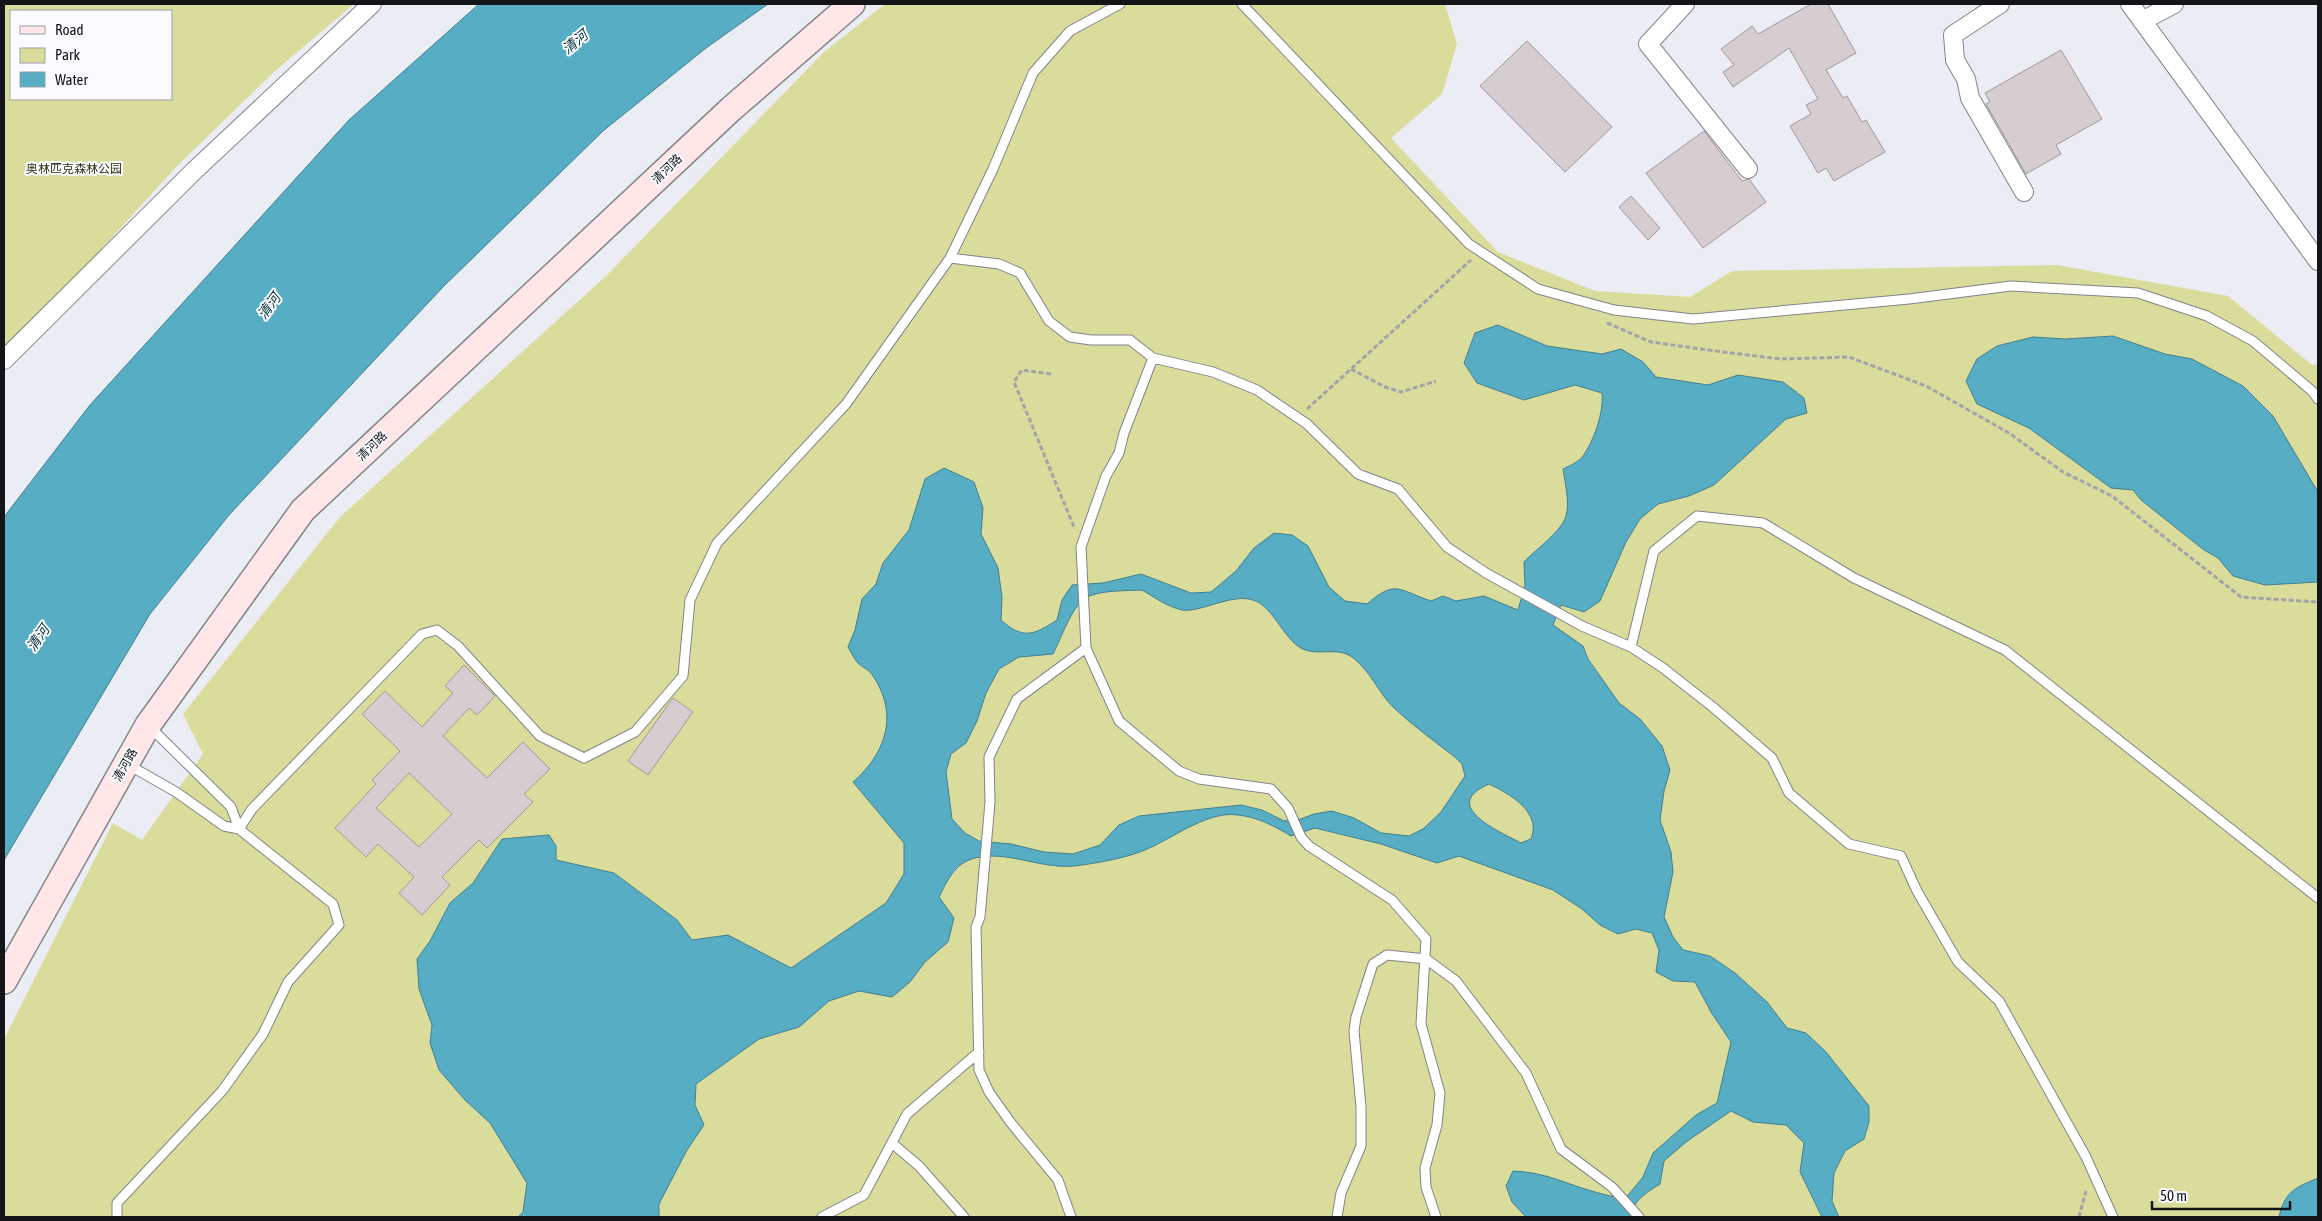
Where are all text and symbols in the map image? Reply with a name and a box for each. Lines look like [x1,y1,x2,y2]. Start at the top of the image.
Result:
legend [10,10,172,100]
text: Road [55,21,84,38]
water label: 清河 [559,25,593,57]
text: Park [55,46,80,63]
text: Water [55,71,88,88]
street label: 清河路 [649,151,685,187]
park label: 奥林匹克森林公园 [26,162,122,176]
water label: 清河 [254,288,285,322]
street label: 清河路 [354,429,390,463]
water label: 清河 [23,619,54,654]
street label: 清河路 [110,746,140,784]
scale bar [2152,1178,2290,1210]
text: 50 m [2160,1187,2187,1204]

